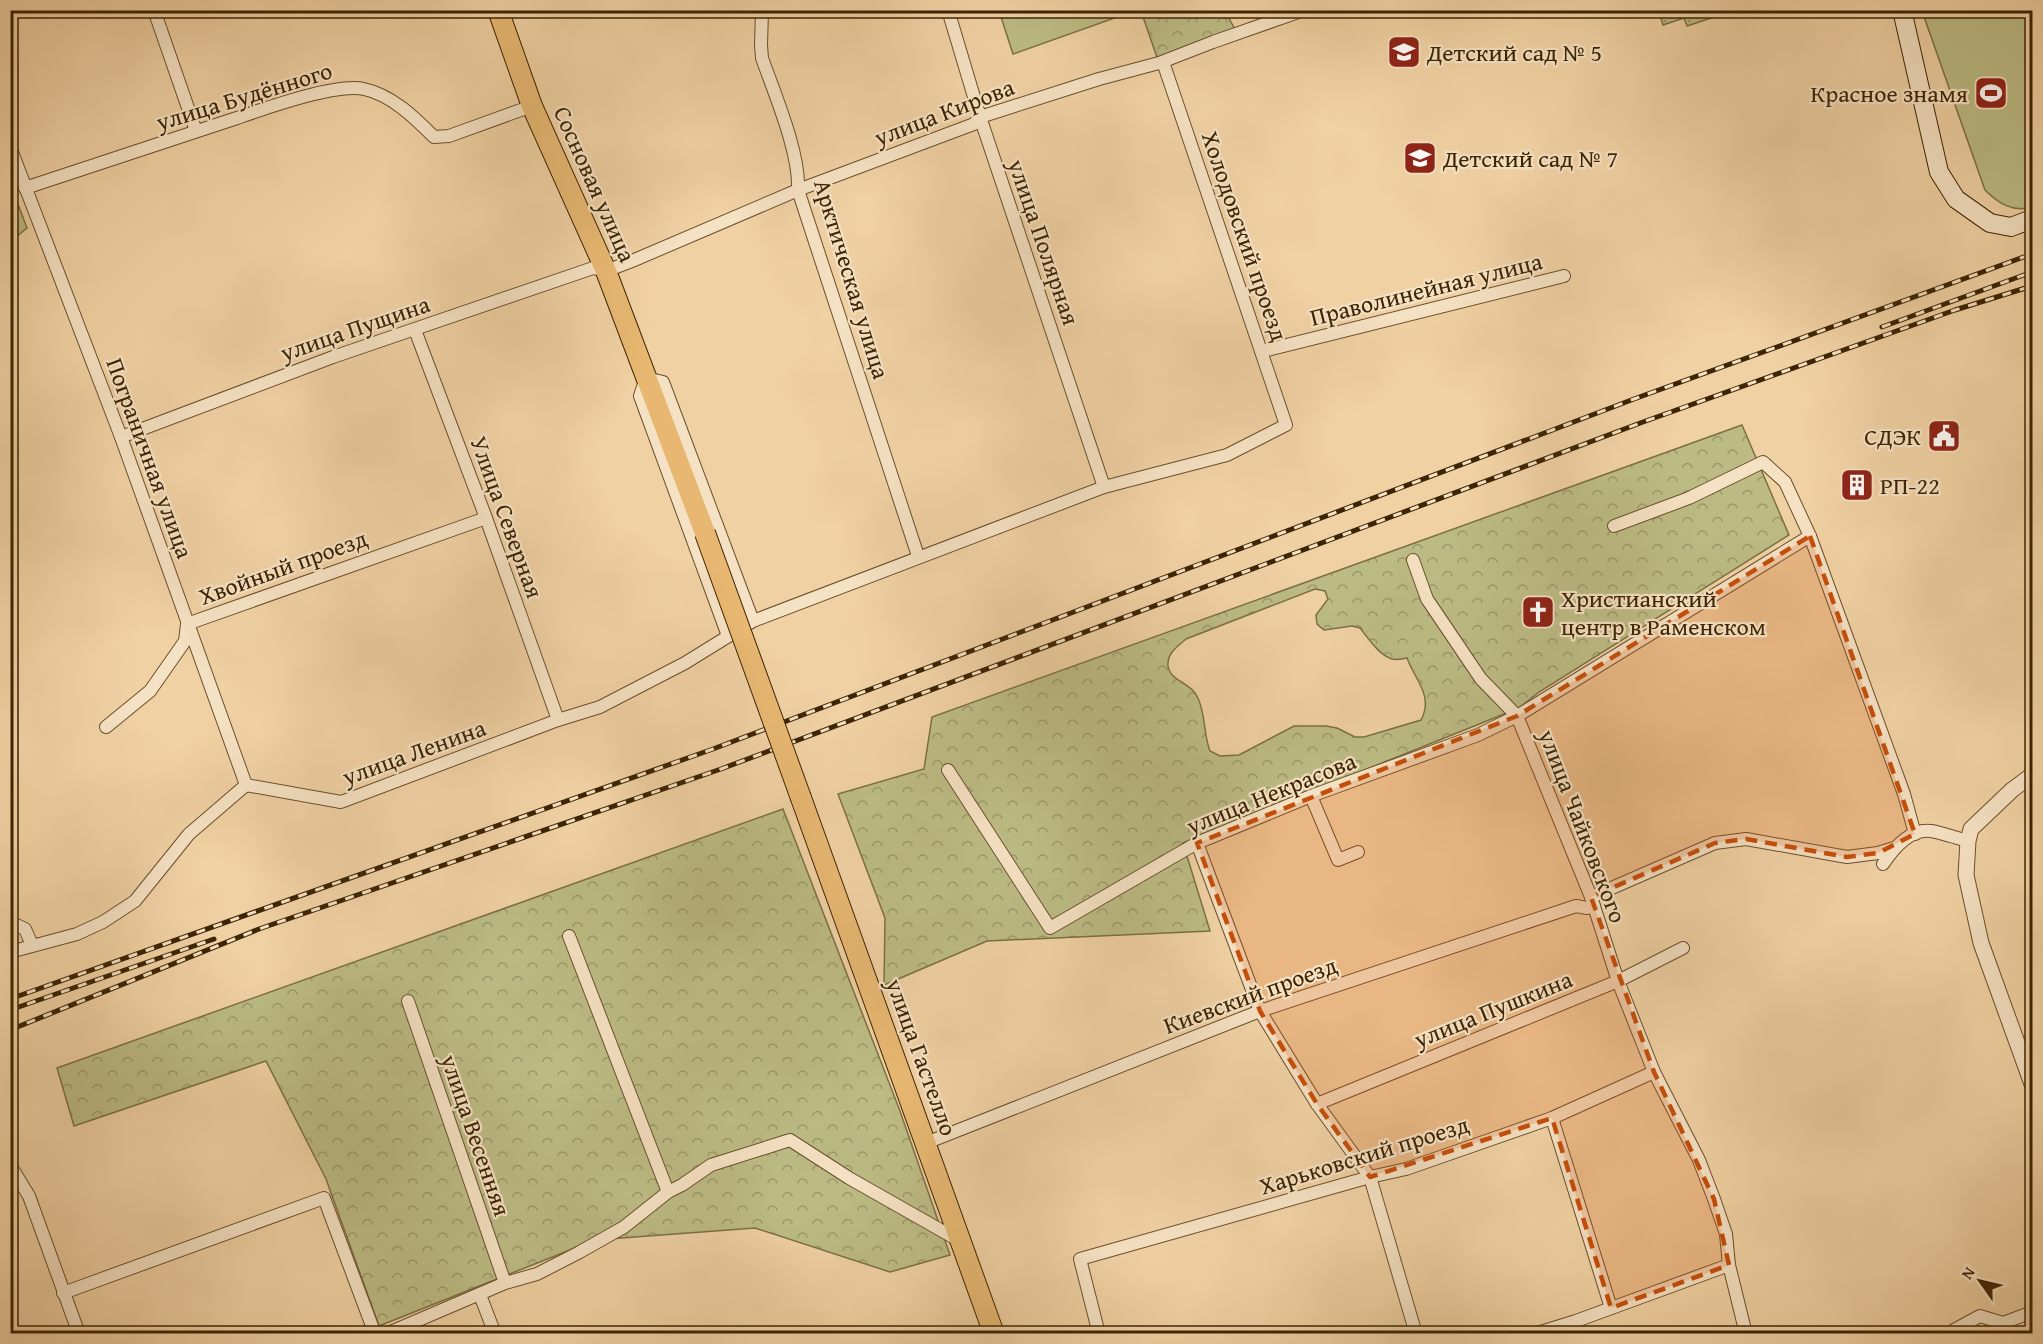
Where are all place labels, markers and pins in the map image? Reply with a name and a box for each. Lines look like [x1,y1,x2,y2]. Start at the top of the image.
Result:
school or university icon: Детский сад № 5 [1386,34,1422,70]
place label: Детский сад № 5 [1426,35,1602,70]
sports icon: Красное знамя [1973,75,2009,111]
place label: Красное знамя [1810,76,1968,111]
school or university icon: Детский сад № 7 [1402,140,1438,176]
place label: Детский сад № 7 [1442,141,1618,176]
public building icon: СДЭК [1926,418,1962,454]
place label: СДЭК [1864,419,1921,454]
building icon: РП-22 [1839,467,1875,503]
place label: РП-22 [1880,468,1940,503]
place label: Христианский центр в Раменском [1561,581,1766,644]
church icon: Христианский центр в Раменском [1520,594,1556,630]

